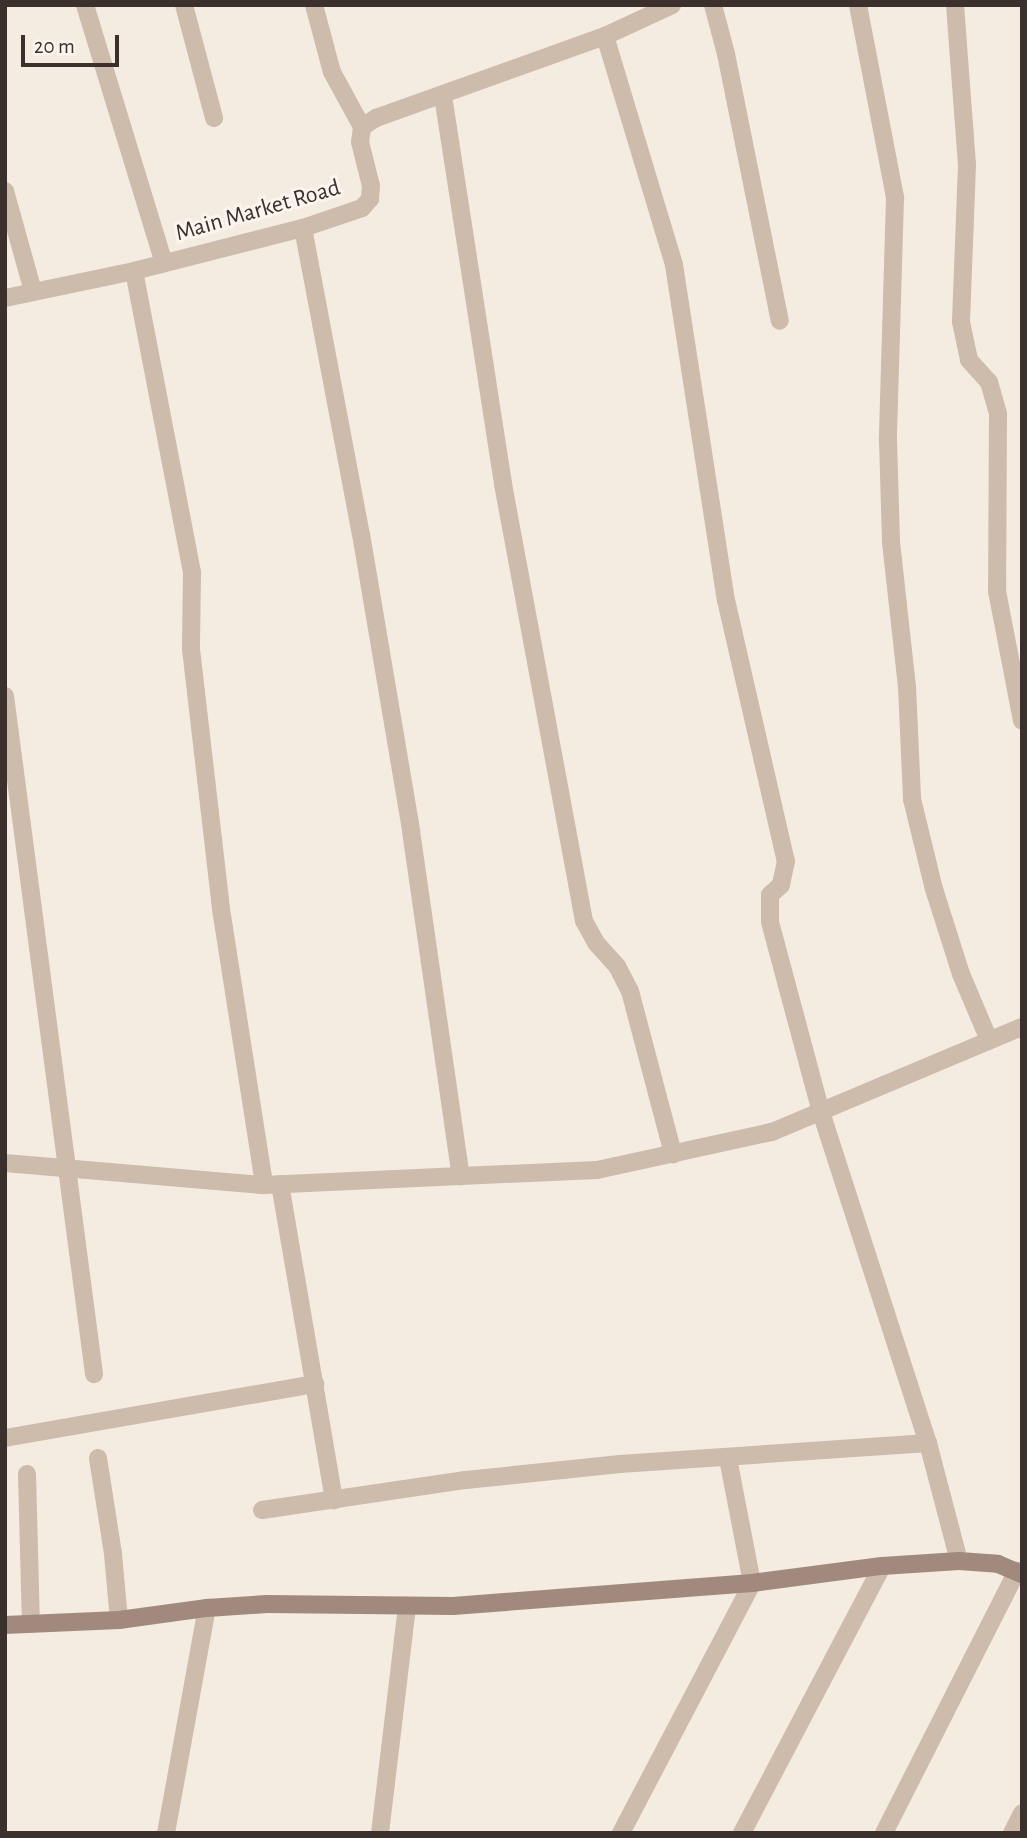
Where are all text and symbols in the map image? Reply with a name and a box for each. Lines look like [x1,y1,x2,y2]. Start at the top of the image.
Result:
scale bar [24,21,122,65]
text: 20 m [34,36,75,57]
street label: Main Market Road [172,174,344,248]

